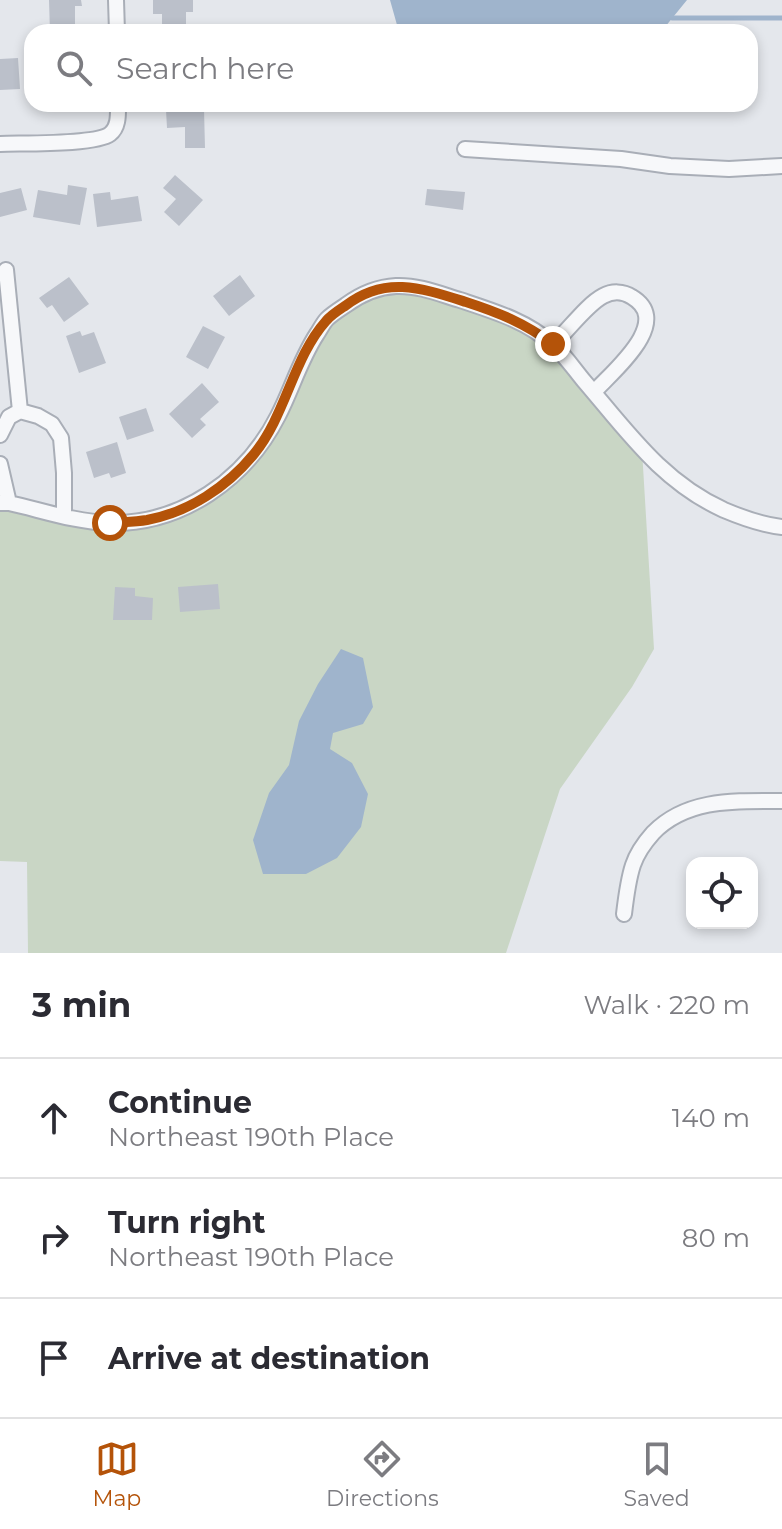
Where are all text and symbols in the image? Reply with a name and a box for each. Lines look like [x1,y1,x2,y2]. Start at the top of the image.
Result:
search box [24,24,758,112]
icon: search [52,46,96,90]
text: Search here [116,50,294,87]
route end [535,326,571,362]
route start [92,505,128,541]
map controls [686,857,758,929]
button: locate [686,857,758,929]
text: 3 min [32,984,131,1026]
text: Walk · 220 m [583,989,750,1021]
text: Continue [108,1084,252,1121]
icon: ahead [32,1096,76,1140]
text: 140 m [672,1102,750,1134]
text: Northeast 190th Place [108,1121,394,1153]
text: Turn right [108,1204,265,1241]
icon: right [32,1216,76,1260]
text: 80 m [682,1222,750,1254]
text: Northeast 190th Place [108,1241,394,1273]
icon: arrive [32,1336,76,1380]
text: Arrive at destination [108,1340,430,1377]
tab: Map [92,1437,141,1512]
tab: Directions [326,1437,439,1512]
tab: Saved [624,1437,690,1512]

